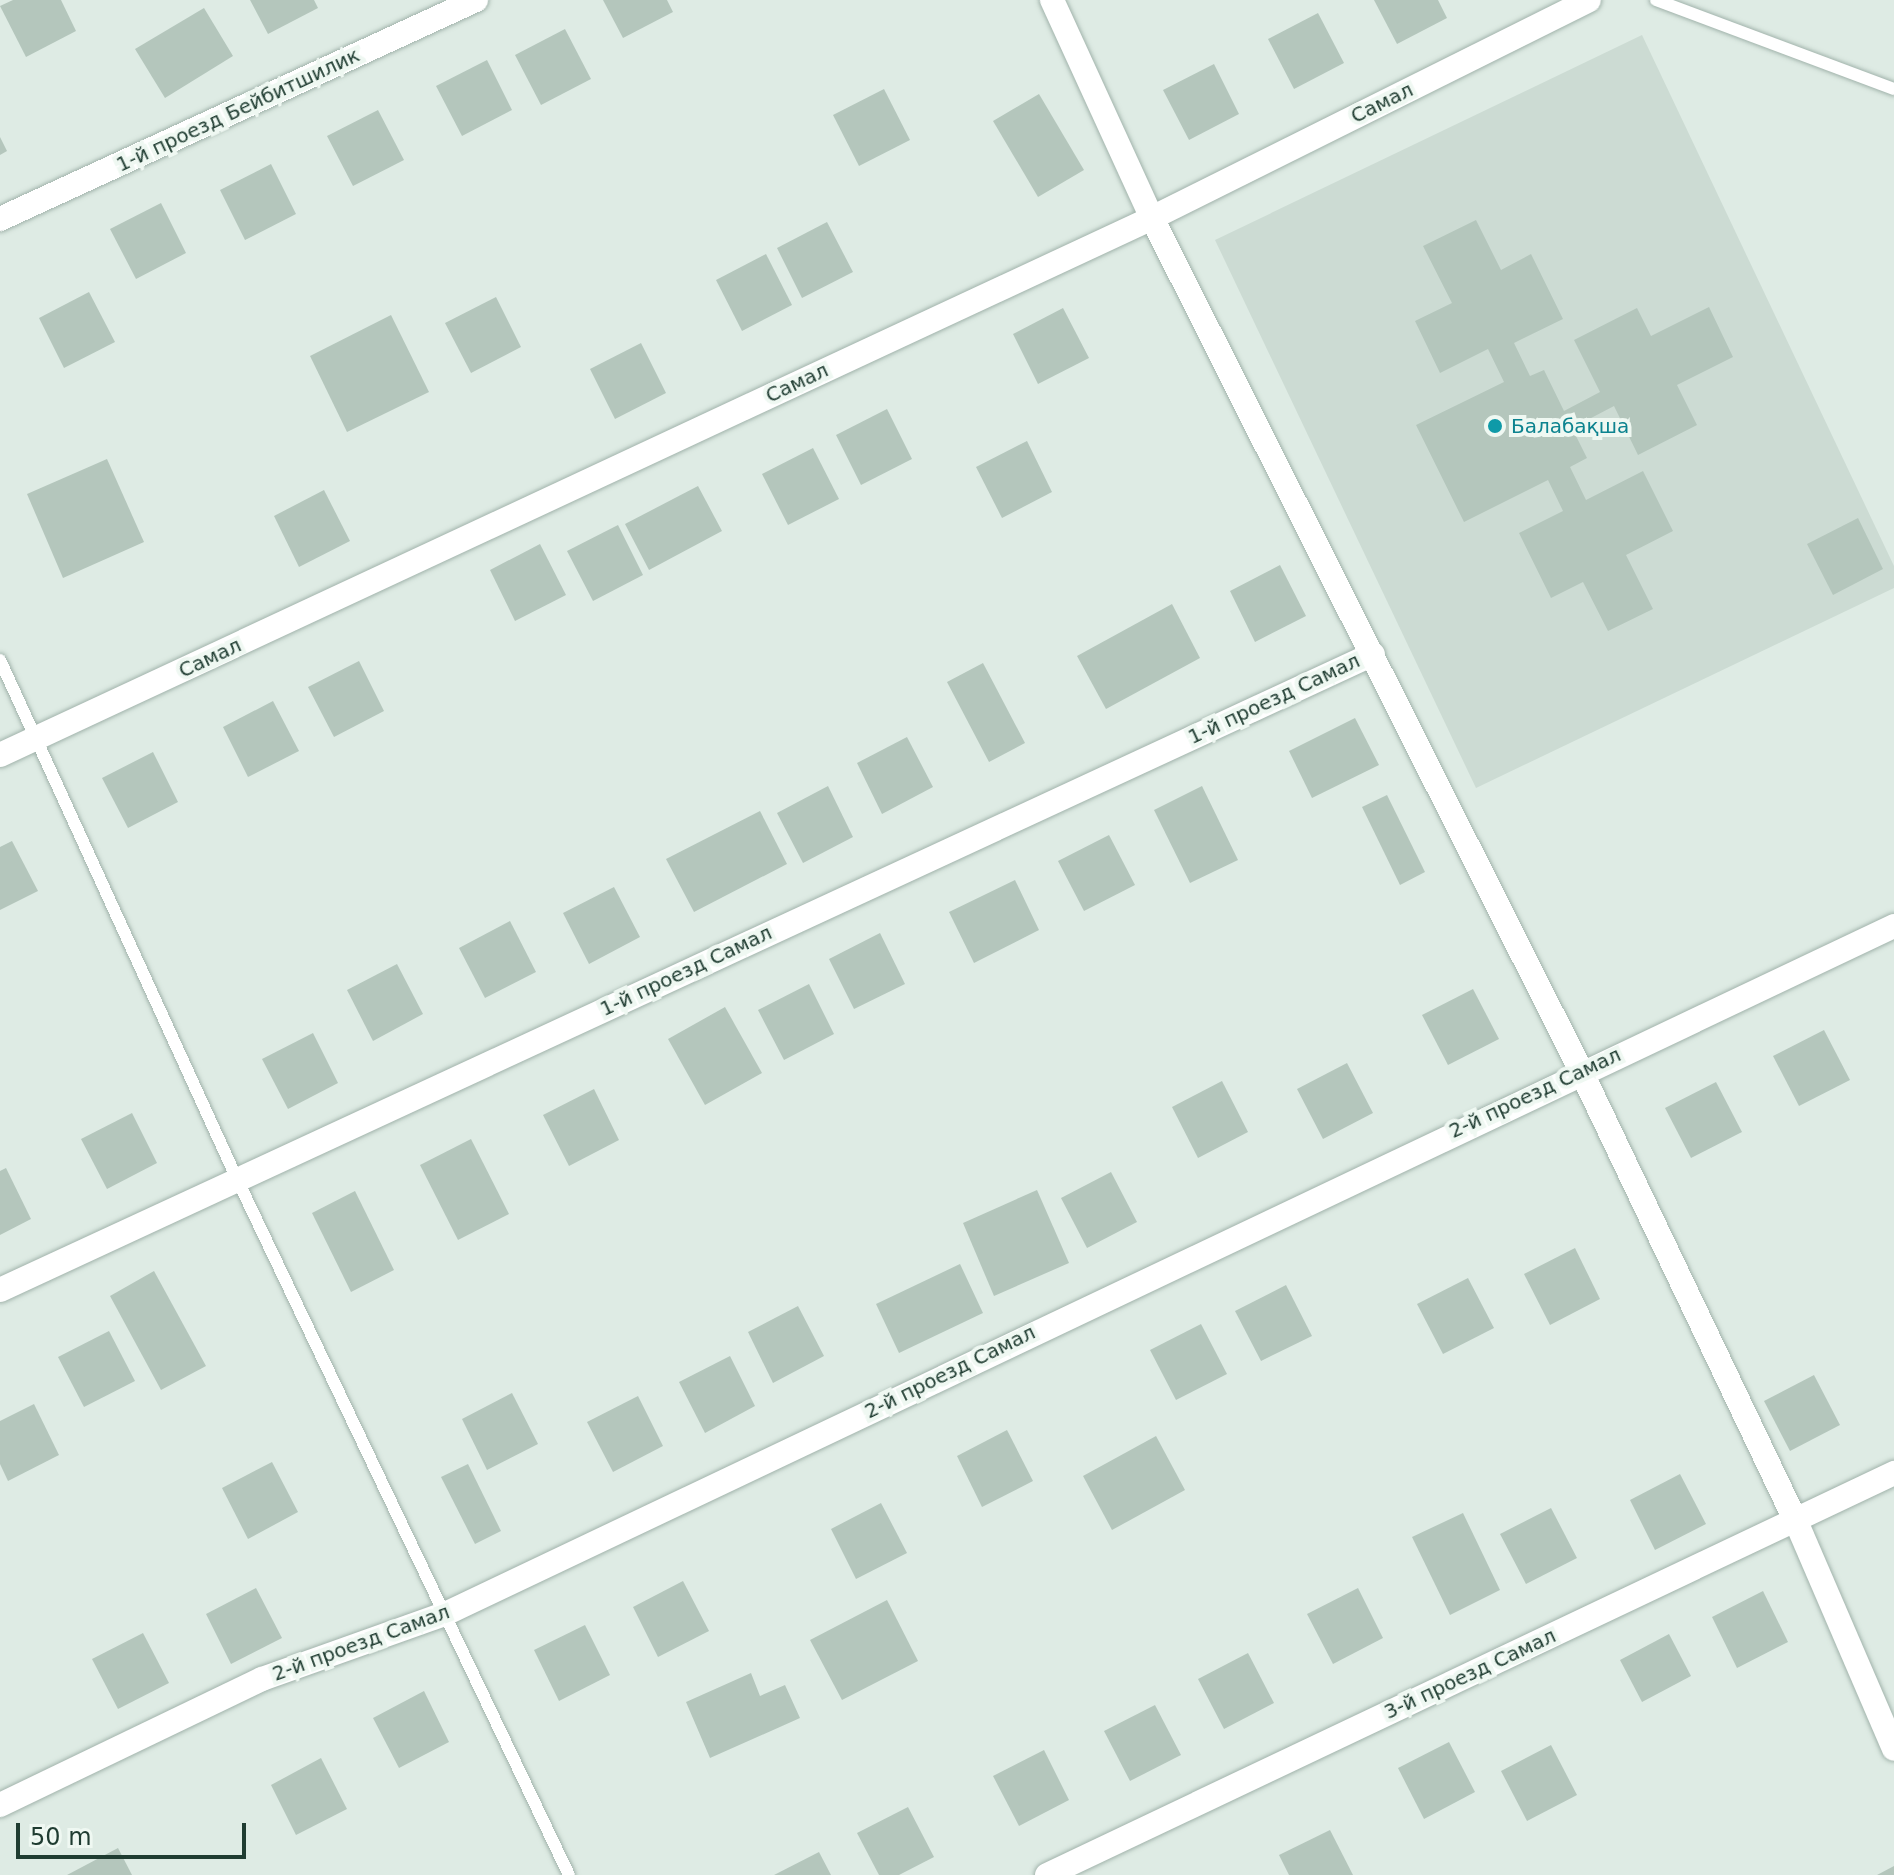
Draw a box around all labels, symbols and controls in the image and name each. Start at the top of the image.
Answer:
street label: 1-й проезд Бейбитшилик [113,43,363,177]
street label: Самал [1347,78,1417,128]
street label: Самал [762,358,832,408]
place label: Балабақша [1511,414,1629,438]
marker: Балабақша [1486,417,1504,435]
street label: Самал [175,633,245,683]
street label: 1-й проезд Самал [1184,649,1364,749]
street label: 1-й проезд Самал [596,921,776,1021]
street label: 2-й проезд Самал [1445,1043,1625,1143]
street label: 2-й проезд Самал [861,1320,1039,1424]
street label: 2-й проезд Самал [269,1600,453,1686]
street label: 3-й проезд Самал [1380,1624,1560,1724]
scale bar [20,1807,250,1857]
text: 50 m [30,1823,92,1851]

